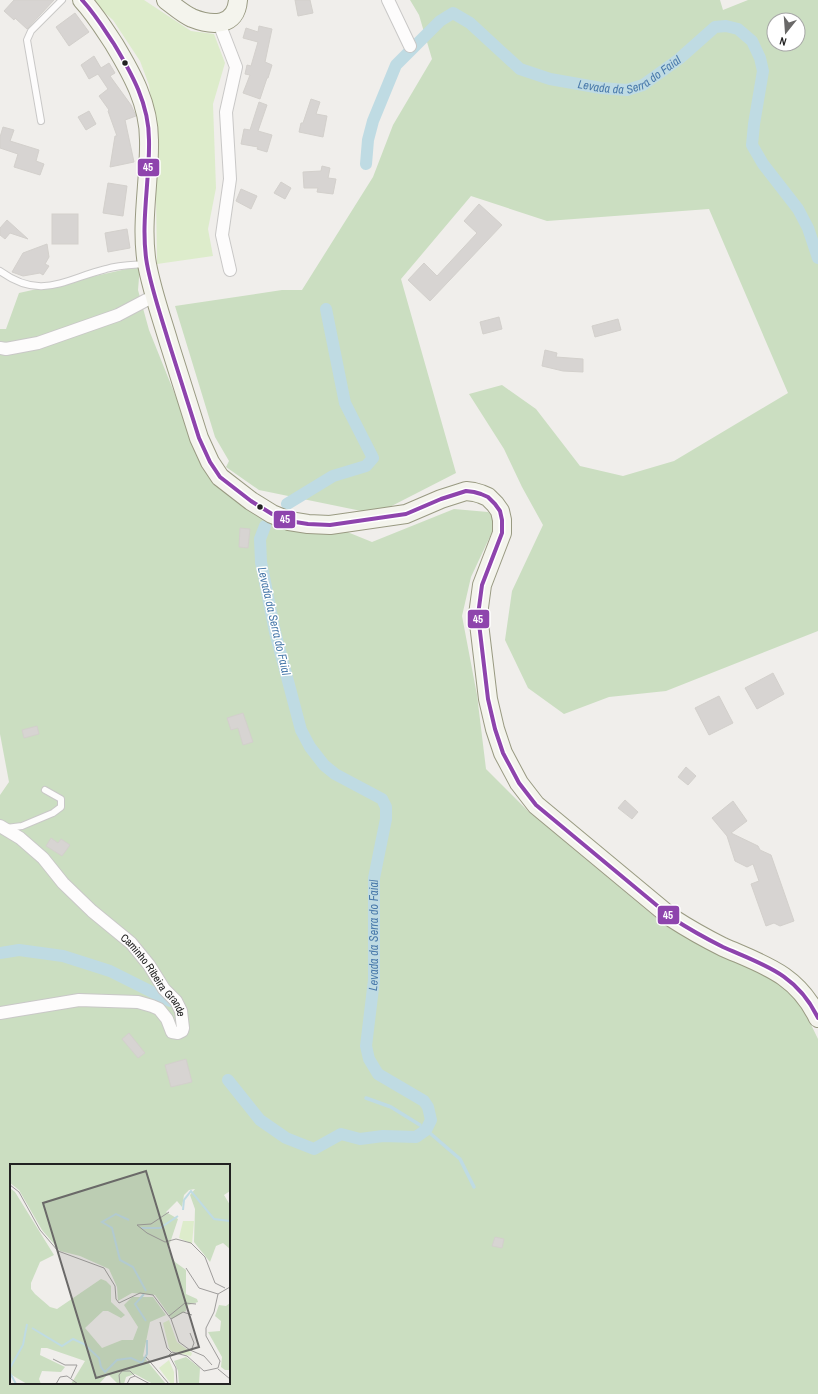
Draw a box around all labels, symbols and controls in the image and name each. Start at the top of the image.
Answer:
north arrow [766,12,806,52]
text: N [778,34,788,49]
water label: Levada da Serra do Faial [577,52,685,98]
unlabelled marker [120,58,130,68]
line badge: 45 [137,158,160,177]
text: 45 [143,160,153,174]
unlabelled marker [255,502,265,512]
line badge: 45 [273,510,296,529]
text: 45 [280,512,290,526]
water label: Levada da Serra do Faial [254,565,294,678]
line badge: 45 [467,609,490,629]
text: 45 [473,612,483,626]
water label: Levada da Serra do Faial [365,879,382,992]
line badge: 45 [657,905,680,925]
text: 45 [663,908,673,922]
street label: Caminho Ribeira Grande [118,930,189,1017]
inset map [10,1164,230,1384]

